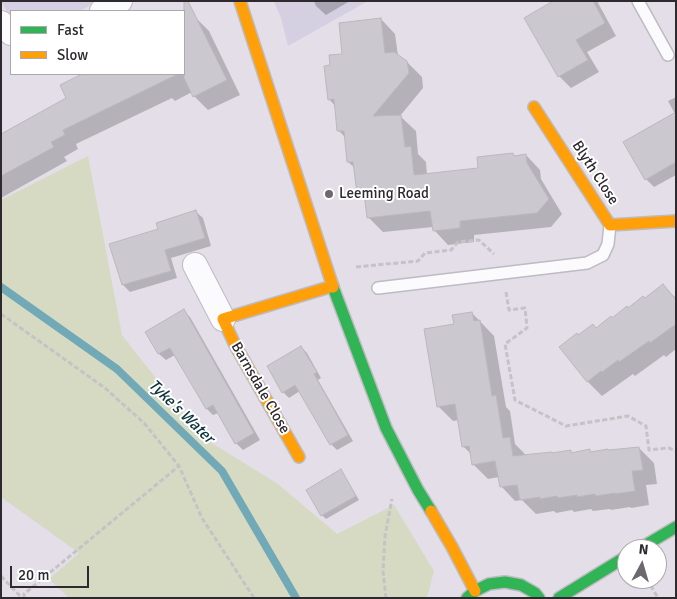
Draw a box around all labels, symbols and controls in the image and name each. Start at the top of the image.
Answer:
legend [10,10,185,75]
text: Fast [57,21,84,39]
text: Slow [57,46,88,64]
street label: Blyth Close [568,138,622,208]
place label: Leeming Road [339,185,429,203]
marker: Leeming Road [323,188,335,200]
street label: Barnsdale Close [227,339,293,437]
water label: Tyke's Water [144,376,218,448]
north arrow [617,539,667,589]
text: N [638,541,649,559]
scale bar [12,556,91,588]
text: 20 m [18,566,49,584]

